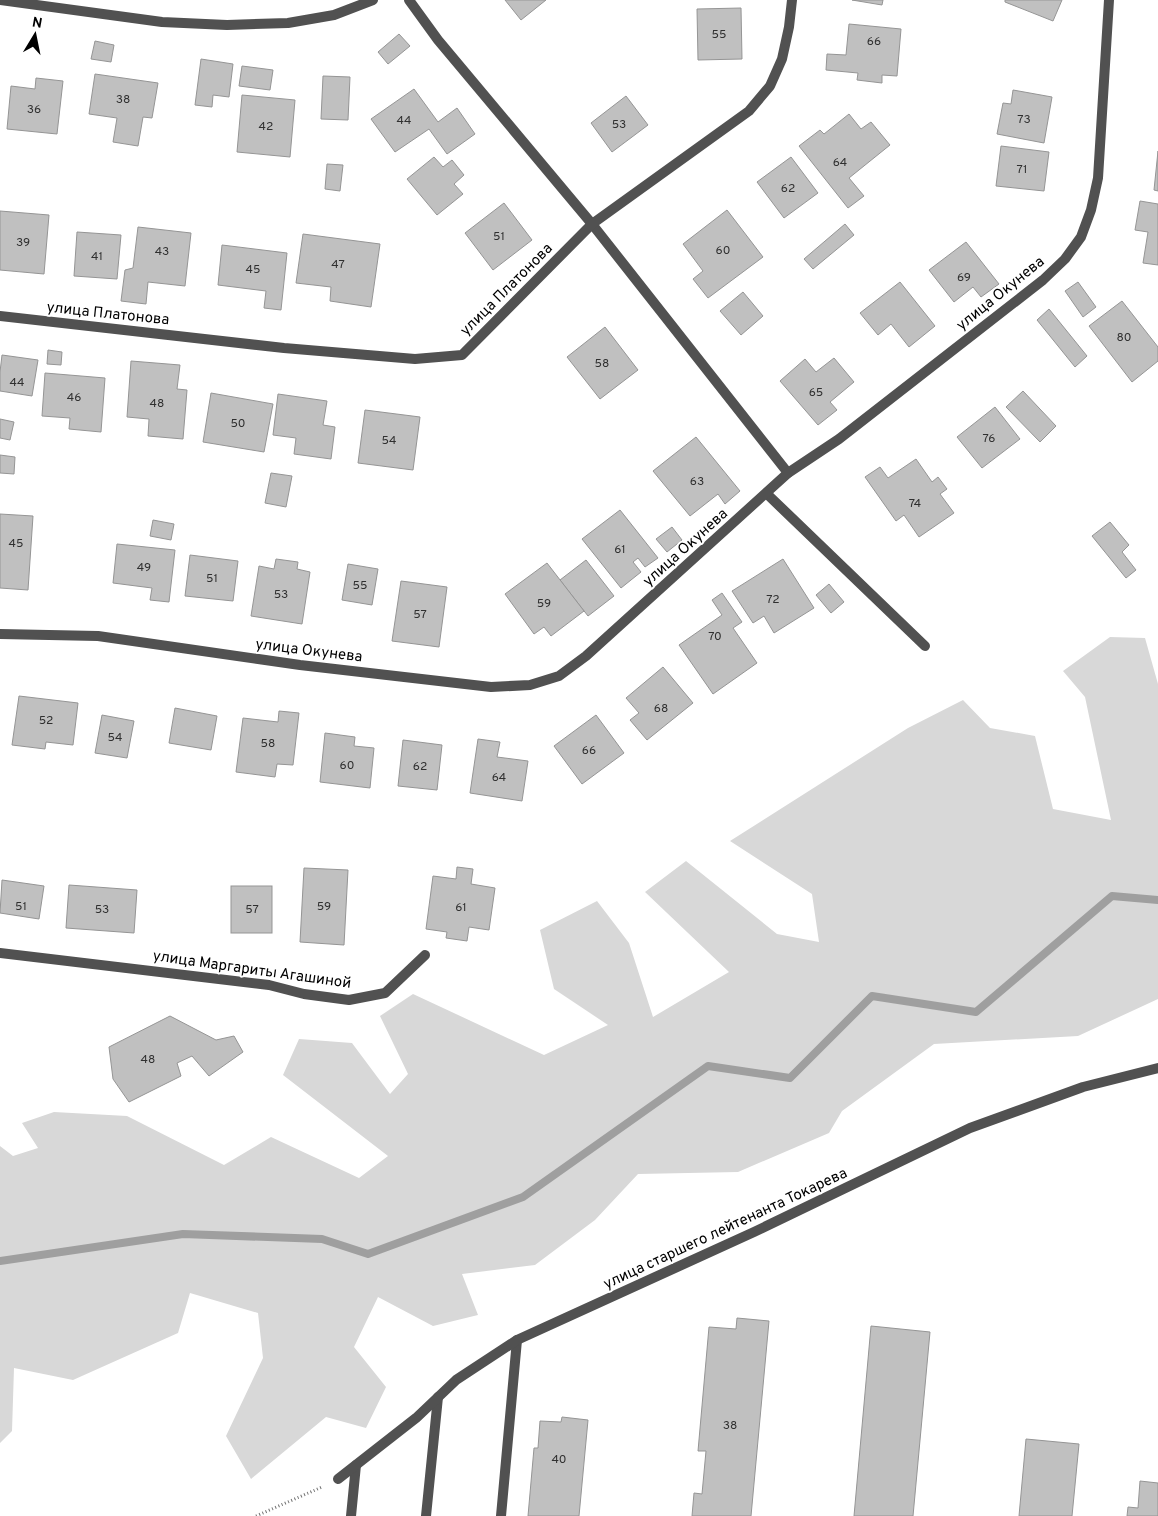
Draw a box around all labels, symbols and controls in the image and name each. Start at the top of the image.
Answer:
north arrow [10,10,60,60]
text: N [31,14,43,33]
house number: 55 [712,27,726,43]
house number: 66 [867,34,881,50]
house number: 38 [116,92,130,108]
house number: 36 [27,102,41,118]
house number: 73 [1017,112,1031,128]
house number: 44 [397,113,411,129]
house number: 53 [612,117,626,133]
house number: 42 [259,119,273,135]
house number: 64 [833,155,847,171]
house number: 71 [1017,162,1027,178]
house number: 62 [781,181,795,197]
house number: 51 [493,229,505,245]
house number: 39 [16,235,30,251]
street label: улица Платонова [457,240,557,340]
house number: 60 [716,243,730,259]
house number: 43 [155,244,169,260]
house number: 41 [91,249,103,265]
street label: улица Окунева [953,253,1049,335]
house number: 47 [331,257,345,273]
house number: 45 [246,262,260,278]
house number: 69 [957,270,971,286]
street label: улица Платонова [46,299,170,330]
house number: 80 [1117,330,1131,346]
house number: 58 [595,356,609,372]
house number: 44 [10,375,24,391]
house number: 65 [809,385,823,401]
house number: 46 [67,390,81,406]
house number: 48 [150,396,164,412]
house number: 50 [230,416,246,432]
house number: 76 [983,431,995,447]
house number: 54 [381,433,397,449]
house number: 63 [690,474,704,490]
house number: 74 [909,496,921,512]
street label: улица Окунева [640,505,732,591]
house number: 45 [9,536,23,552]
house number: 61 [614,542,626,558]
house number: 49 [137,560,151,576]
house number: 51 [206,571,218,587]
house number: 55 [353,578,367,594]
house number: 53 [274,587,288,603]
house number: 72 [766,592,780,608]
house number: 59 [537,596,551,612]
house number: 57 [413,607,427,623]
house number: 70 [708,629,722,645]
street label: улица Окунева [254,635,363,667]
house number: 68 [654,701,668,717]
house number: 52 [39,713,53,729]
house number: 54 [107,730,123,746]
house number: 58 [261,736,275,752]
house number: 66 [582,743,596,759]
house number: 60 [340,758,354,774]
house number: 62 [413,759,427,775]
house number: 64 [492,770,506,786]
house number: 51 [15,899,27,915]
house number: 59 [317,899,331,915]
house number: 61 [455,900,467,916]
house number: 53 [95,902,109,918]
house number: 57 [245,902,259,918]
street label: улица Маргариты Агашиной [151,947,352,994]
house number: 48 [141,1052,155,1068]
street label: улица старшего лейтенанта Токарева [601,1164,851,1294]
house number: 38 [723,1418,737,1434]
house number: 40 [551,1452,567,1468]

